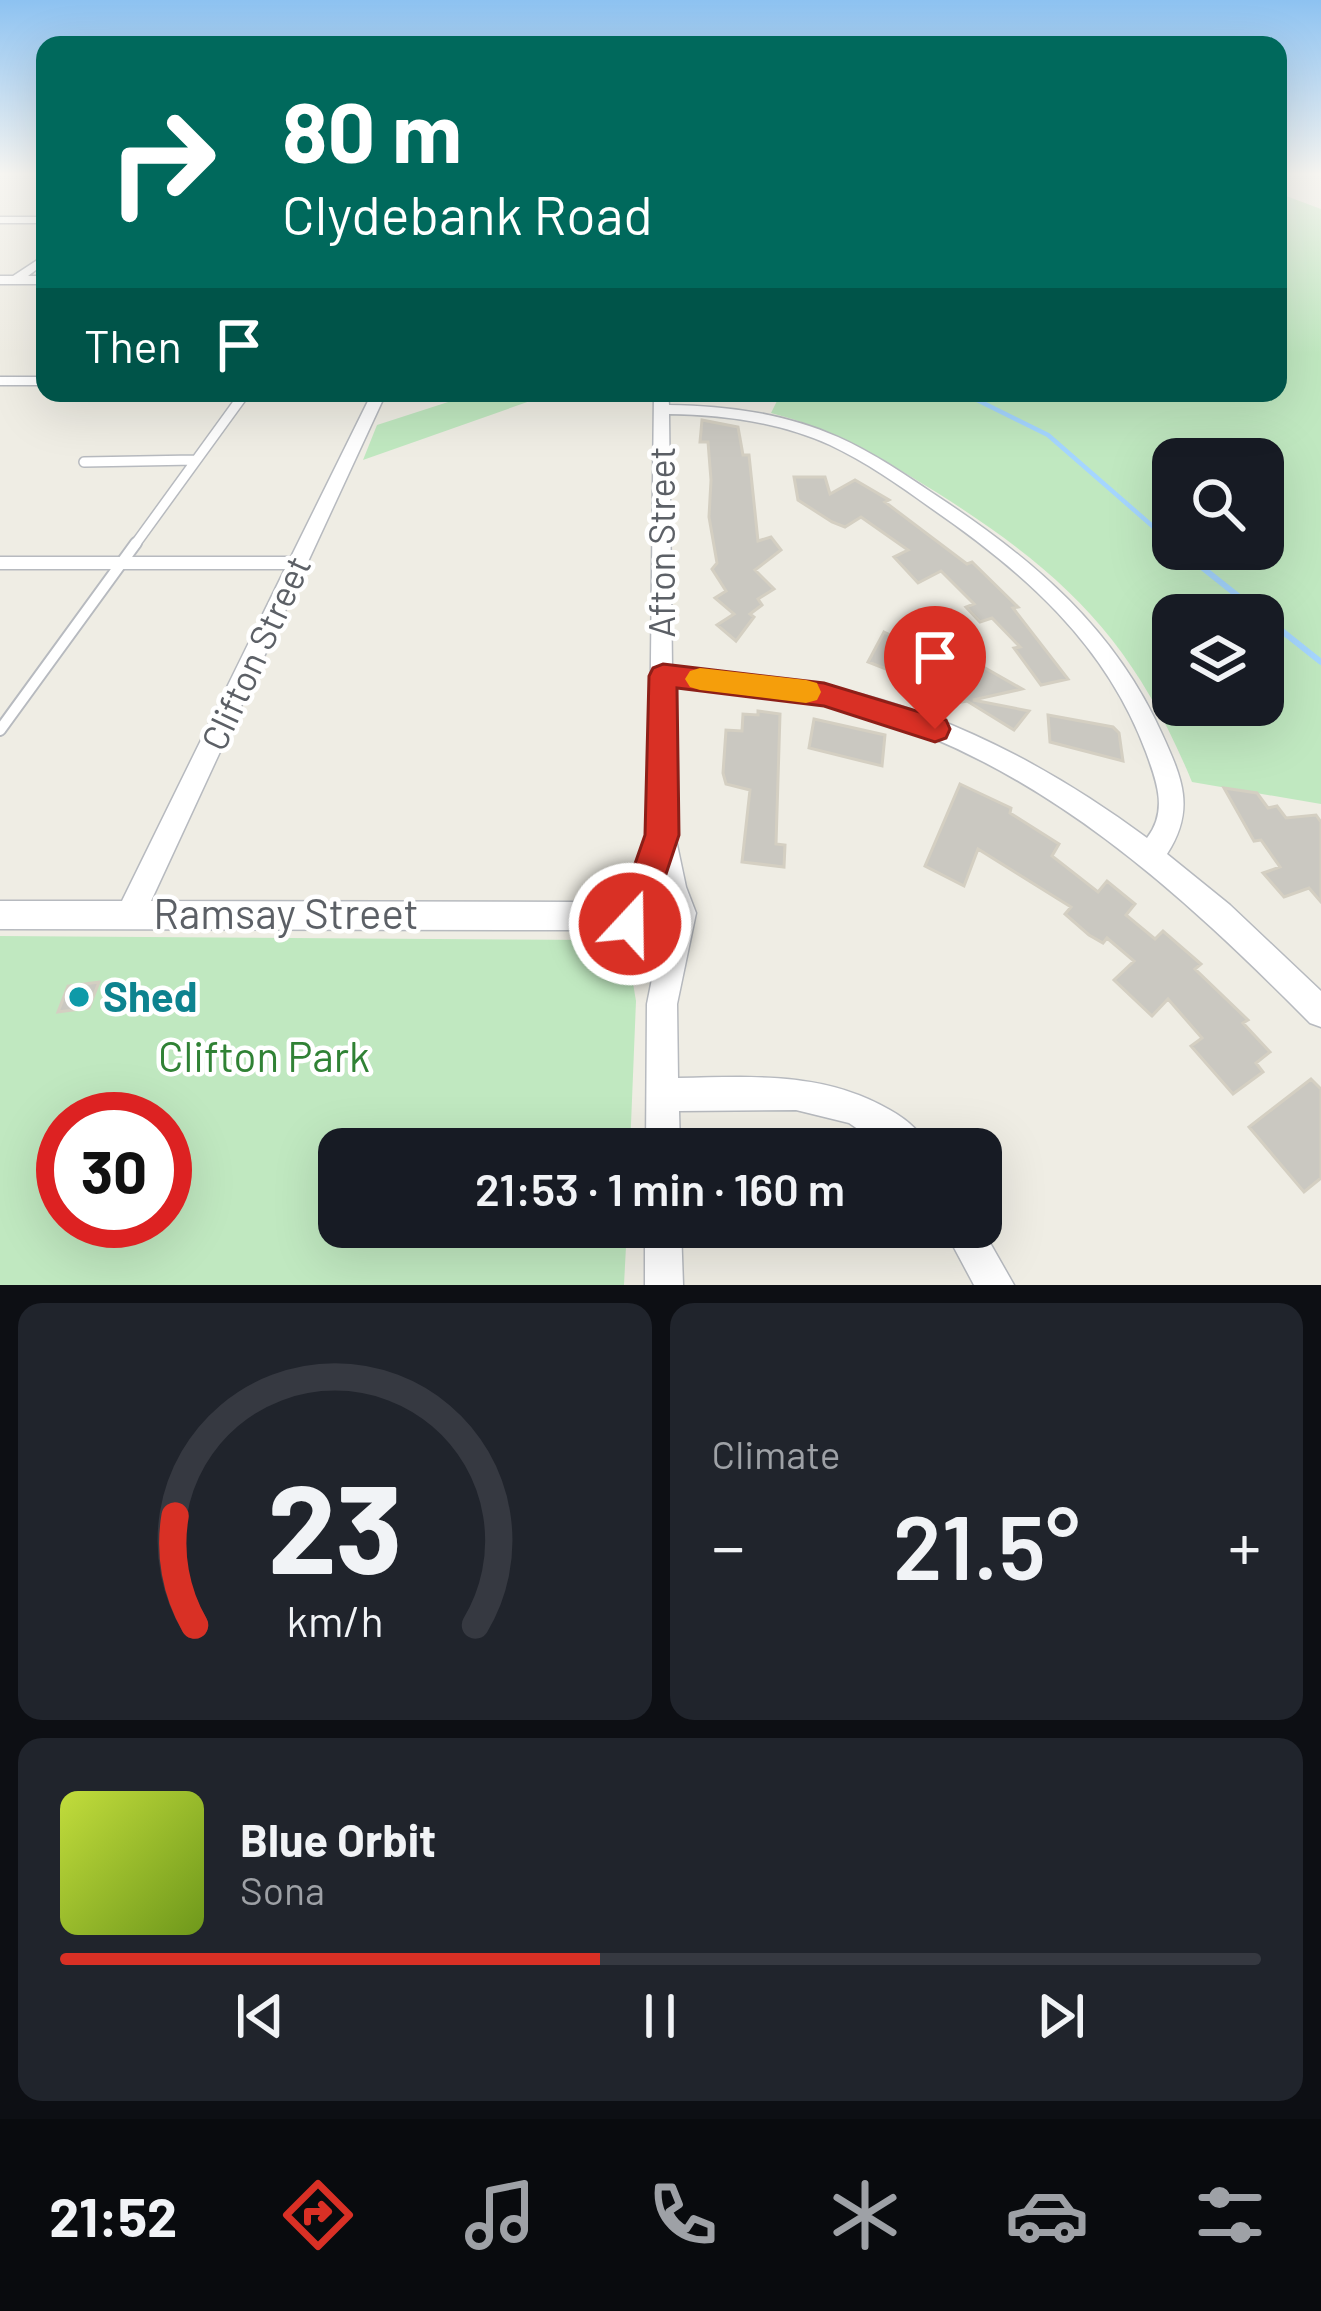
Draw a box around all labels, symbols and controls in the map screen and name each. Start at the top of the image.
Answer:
text: 80 m [282,79,462,180]
icon: right [84,84,240,240]
text: Clydebank Road [282,181,653,246]
icon: arrive [206,312,272,378]
text: Then [84,318,182,372]
map controls [1152,438,1284,726]
button: search [1152,438,1284,570]
street label: Afton Street [639,446,682,638]
street label: Clifton Street [191,548,318,756]
button: layers [1152,594,1284,726]
pin [884,606,986,729]
icon: arrive [902,624,968,690]
position arrow [567,861,693,987]
street label: Ramsay Street [153,887,419,938]
place label: Shed [103,970,198,1020]
marker: Shed [66,984,92,1010]
park label: Clifton Park [158,1030,370,1080]
speed limit sign: 30 [36,1092,192,1248]
text: 21:53 · 1 min · 160 m [475,1161,845,1215]
text: Climate [712,1430,841,1477]
text: 23 [267,1449,403,1599]
text: 21.5° [893,1490,1080,1598]
text: − [712,1505,745,1584]
text: + [1228,1505,1261,1584]
text: km/h [286,1593,383,1645]
text: Blue Orbit [240,1812,436,1866]
text: Sona [240,1866,325,1913]
icon: previous [227,1983,293,2049]
icon: pause [627,1983,693,2049]
icon: next [1028,1983,1094,2049]
icon: directions [276,2173,360,2257]
icon: music [458,2173,542,2257]
icon: phone [641,2173,725,2257]
icon: climate [823,2173,907,2257]
icon: car [1005,2173,1089,2257]
icon: filters [1188,2173,1272,2257]
text: 21:52 [49,2183,177,2248]

